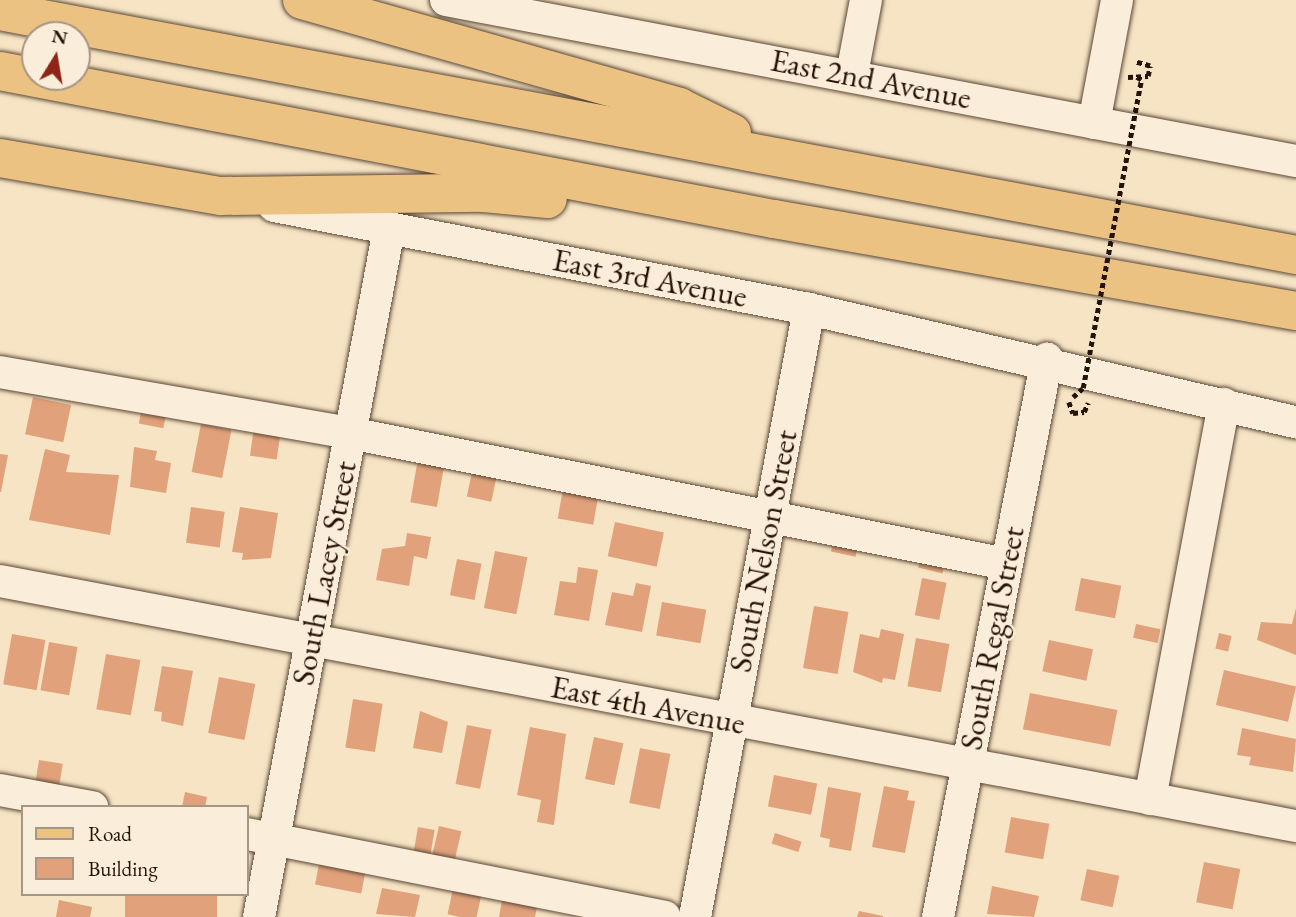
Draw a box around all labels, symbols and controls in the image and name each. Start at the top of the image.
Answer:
north arrow [21,21,91,91]
text: N [50,23,70,51]
street label: East 2nd Avenue [767,41,975,117]
street label: East 3rd Avenue [550,240,750,316]
street label: South Nelson Street [721,427,805,675]
street label: South Lacey Street [283,458,365,688]
street label: South Regal Street [952,523,1032,753]
street label: East 4th Avenue [548,667,748,743]
legend [21,805,248,896]
text: Road [88,820,132,847]
text: Building [88,855,158,882]

